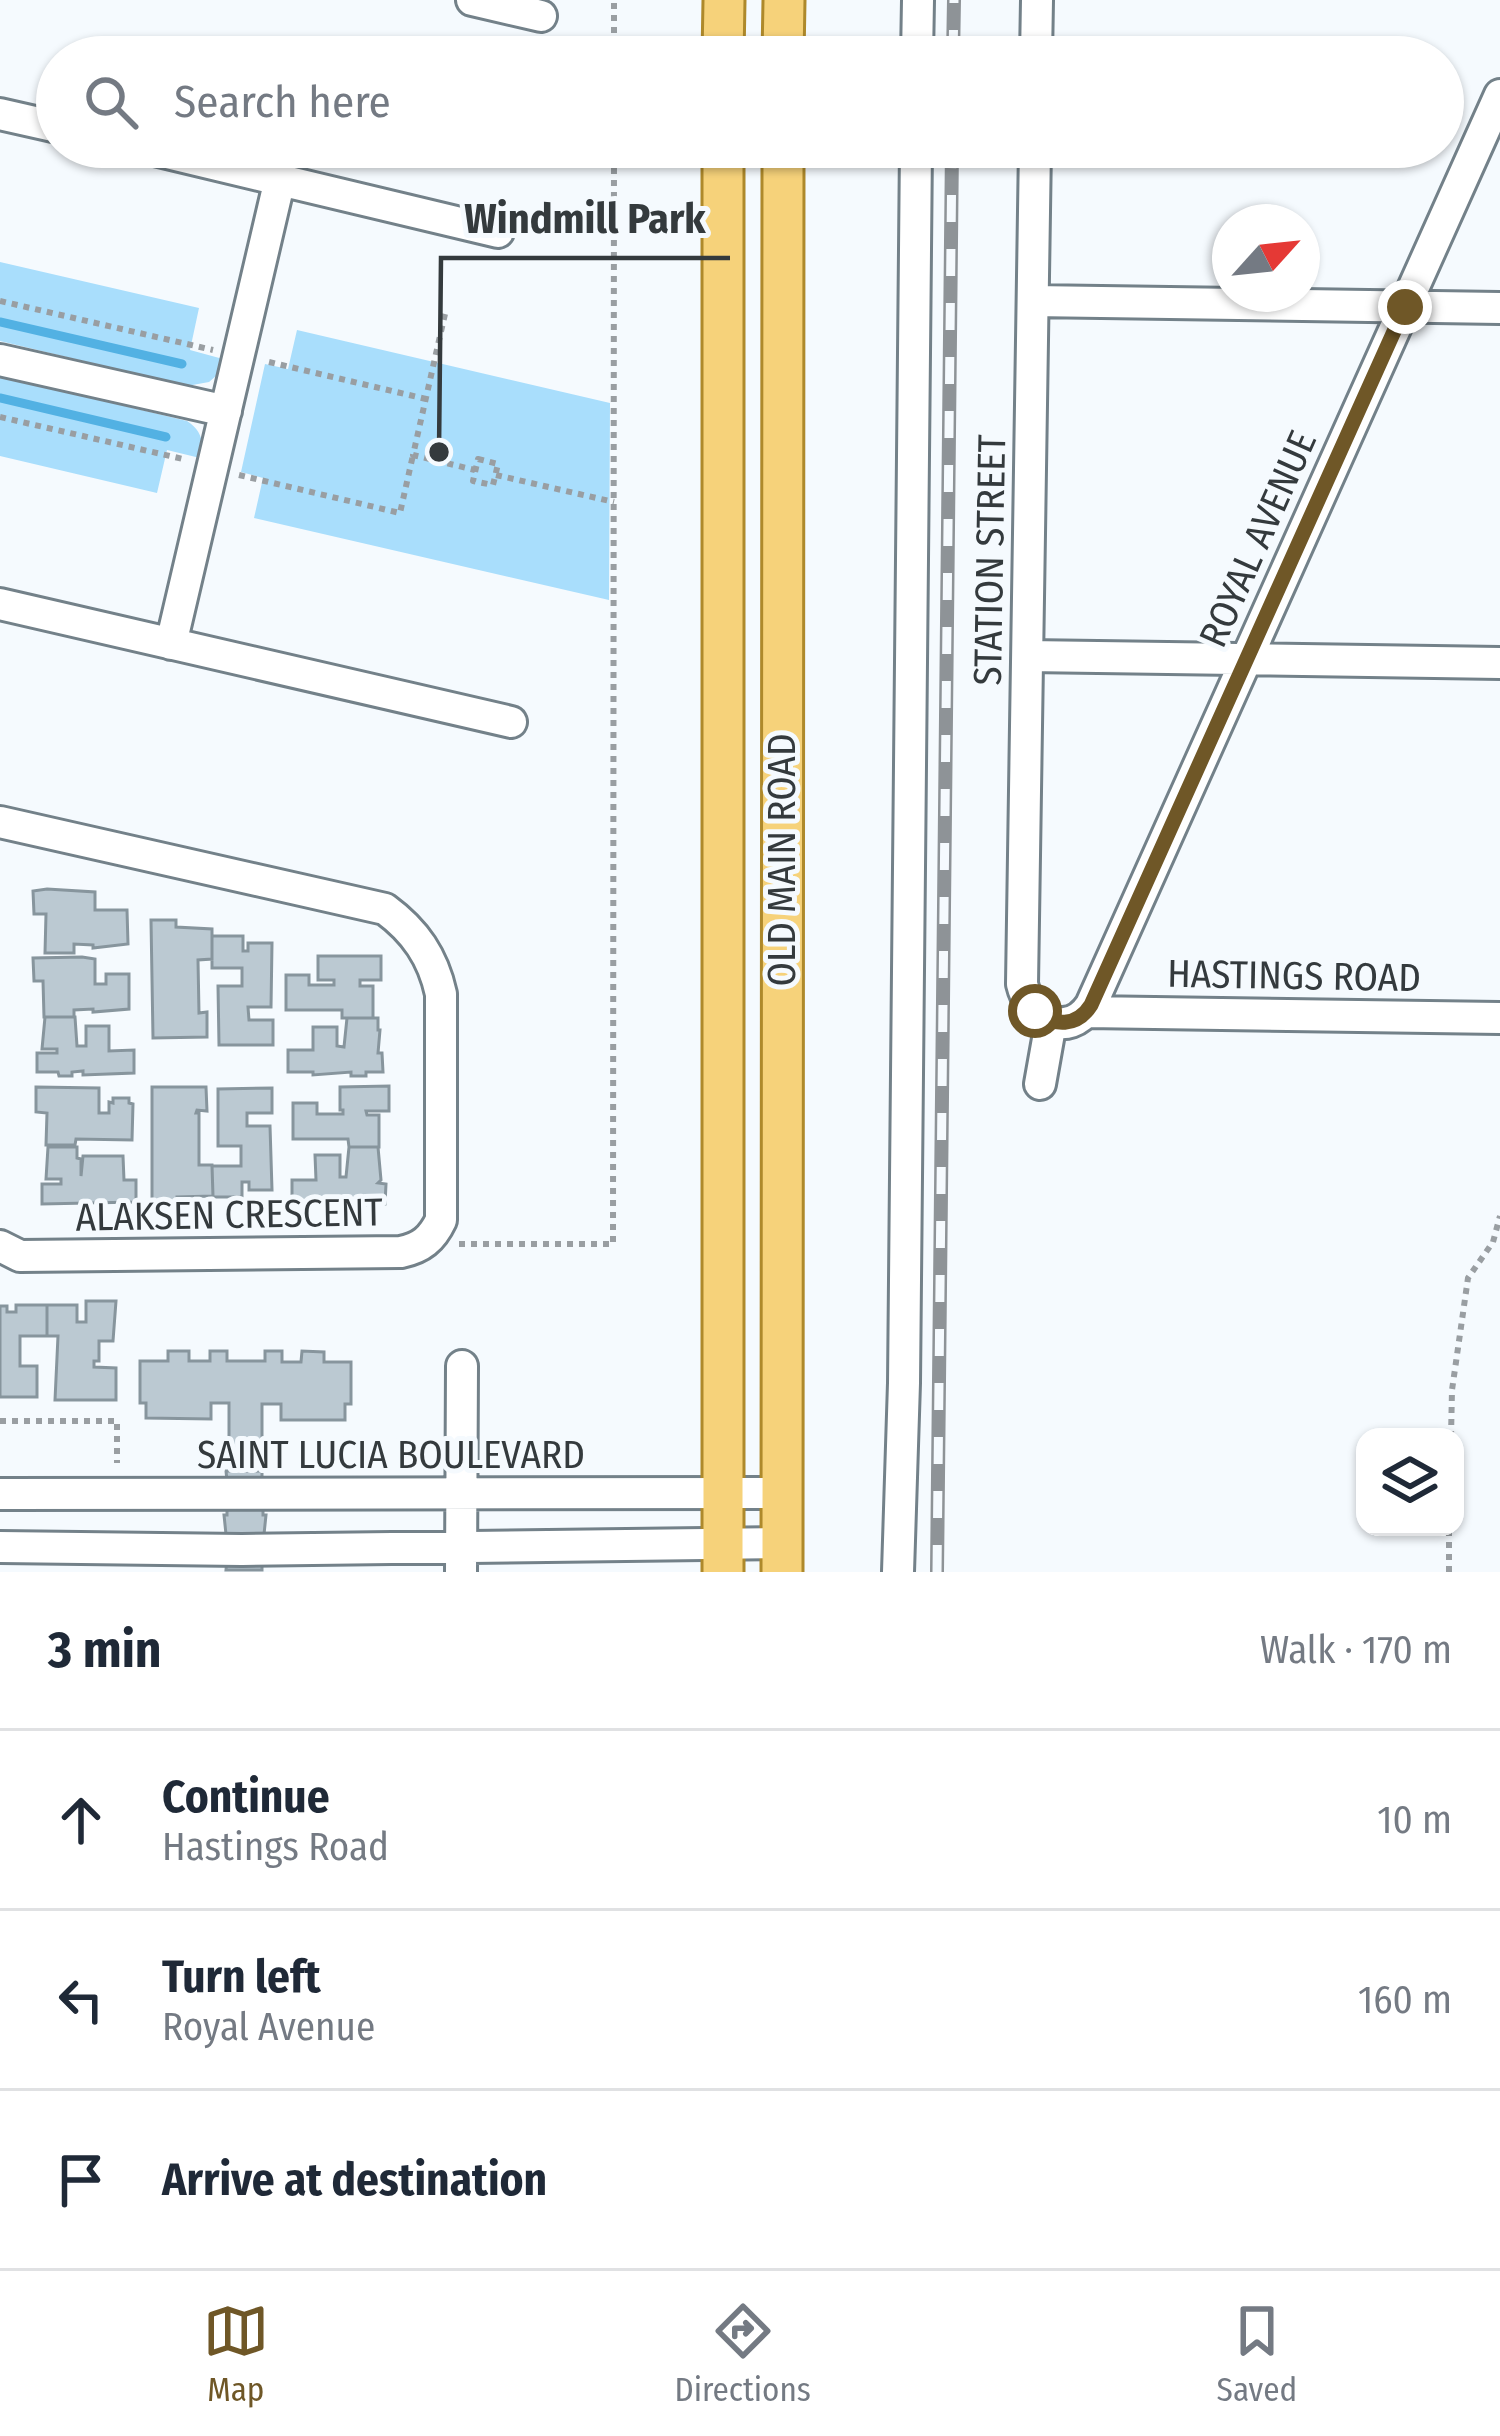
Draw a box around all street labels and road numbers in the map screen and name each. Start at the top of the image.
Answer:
street label: ROYAL AVENUE [1190,424,1326,654]
street label: STATION STREET [965,434,1015,686]
street label: OLD MAIN ROAD [759,733,805,987]
street label: HASTINGS ROAD [1167,951,1421,1001]
street label: ALAKSEN CRESCENT [75,1189,383,1241]
street label: SAINT LUCIA BOULEVARD [197,1432,585,1478]

